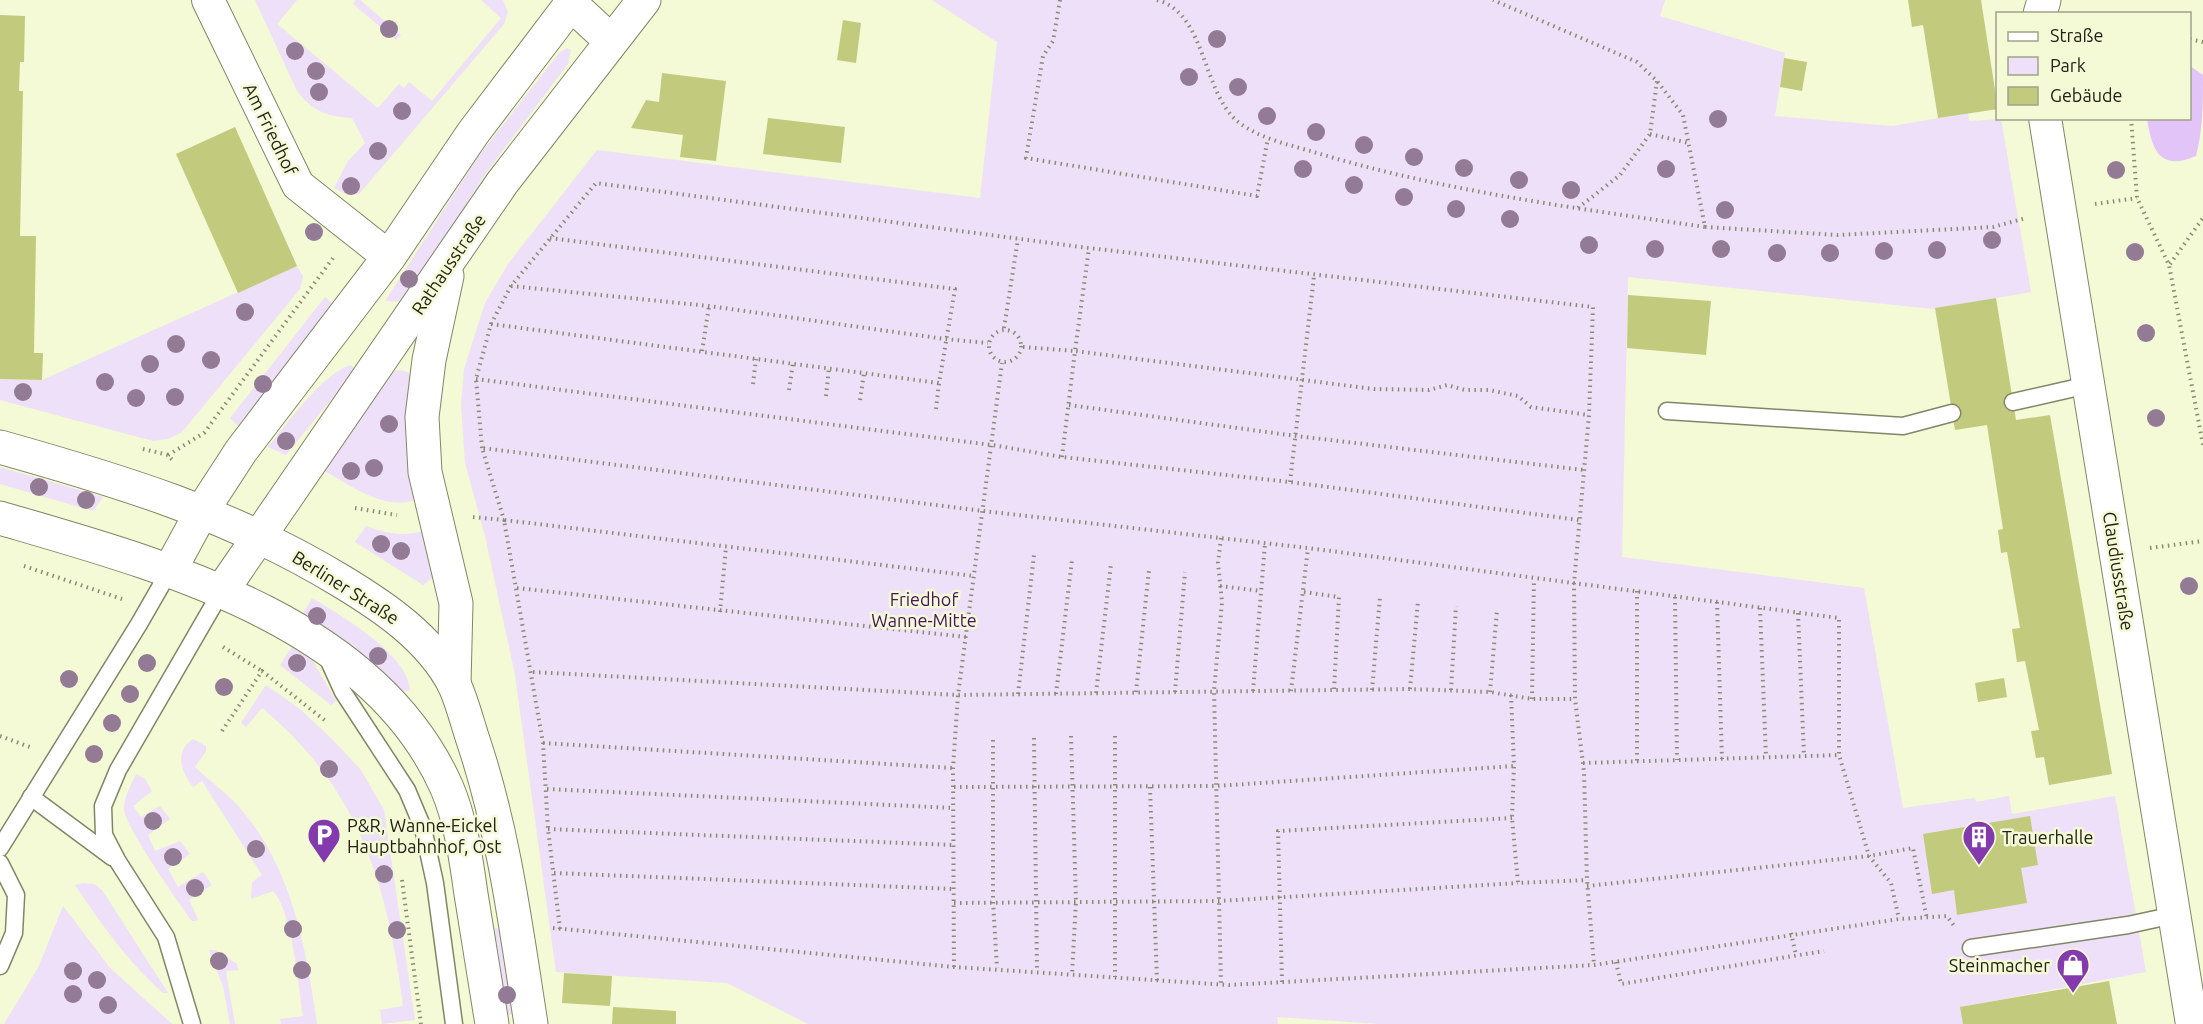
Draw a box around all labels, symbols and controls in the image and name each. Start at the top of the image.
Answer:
legend [1996,12,2191,120]
text: Straße [2050,25,2103,45]
text: Park [2050,55,2086,75]
street label: Am Friedhof [240,80,302,178]
text: Gebäude [2050,85,2122,105]
street label: Rathausstraße [407,210,489,318]
street label: Claudiusstraße [2100,510,2138,632]
street label: Berliner Straße [289,546,403,628]
park label: Friedhof Wanne-Mitte [871,589,977,630]
place label: P&R, Wanne-Eickel Hauptbahnhof, Ost [347,815,501,856]
parking icon: P&R, Wanne-Eickel Hauptbahnhof, Ost [306,817,342,864]
building icon: Trauerhalle [1961,819,1997,866]
place label: Trauerhalle [2002,827,2093,847]
shop icon: Steinmacher [2055,947,2091,994]
place label: Steinmacher [1949,955,2050,975]

